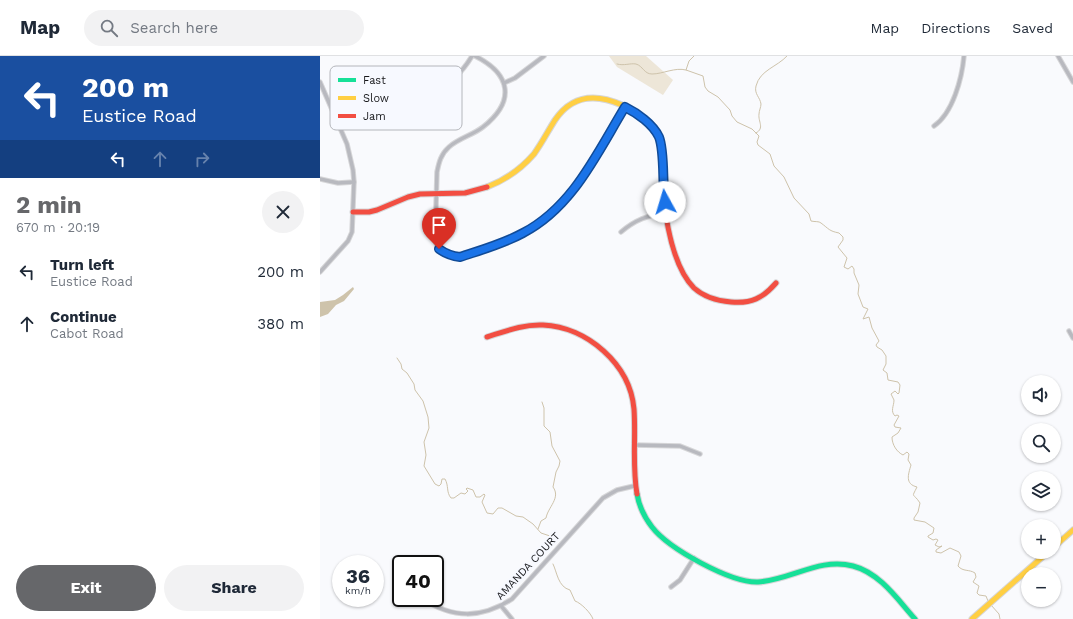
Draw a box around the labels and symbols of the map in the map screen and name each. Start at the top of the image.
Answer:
legend [330,66,462,130]
text: Fast [363,74,386,87]
text: Slow [363,92,389,105]
text: Jam [363,110,386,123]
position arrow [644,181,686,223]
pin [422,208,456,249]
street label: AMANDA COURT [493,529,563,602]
speed limit sign: 40 [392,555,444,607]

